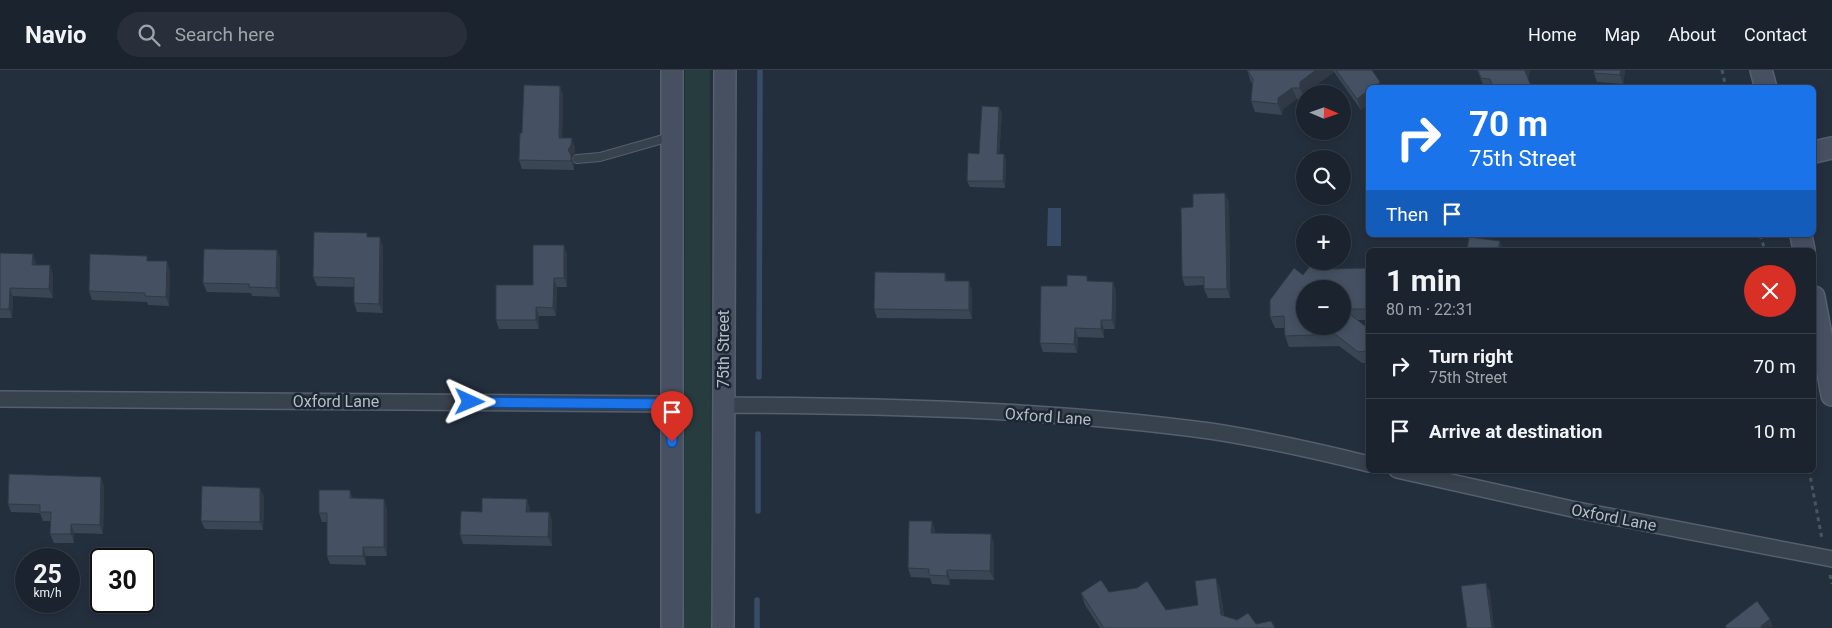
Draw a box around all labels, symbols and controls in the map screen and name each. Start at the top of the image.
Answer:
search box [117,12,467,57]
text: Navio [25,21,87,49]
icon: search [135,21,163,49]
text: Search here [175,23,275,46]
text: Home [1528,24,1577,45]
text: Map [1605,24,1640,45]
text: About [1668,24,1716,45]
text: Contact [1744,24,1807,45]
north arrow [1296,85,1351,140]
map controls [1296,85,1351,335]
text: 70 m [1469,104,1548,145]
icon: right [1386,105,1451,170]
text: 75th Street [1469,146,1577,171]
button: search [1296,150,1351,205]
icon: arrive [1438,200,1466,228]
text: Then [1386,203,1428,226]
button: + [1296,215,1351,270]
text: 1 min [1386,263,1461,298]
button: close [1744,265,1796,317]
button: − [1296,280,1351,335]
text: 80 m · 22:31 [1386,300,1474,319]
street label: 75th Street [714,310,733,388]
text: Turn right [1429,345,1513,368]
icon: right [1386,352,1414,380]
text: 70 m [1753,355,1796,378]
text: 75th Street [1429,368,1507,387]
position arrow [443,375,495,427]
pin [651,391,693,442]
street label: Oxford Lane [293,392,379,411]
icon: arrive [658,398,686,426]
street label: Oxford Lane [1004,404,1092,429]
icon: arrive [1386,417,1414,445]
text: Arrive at destination [1429,420,1602,443]
text: 10 m [1753,420,1796,443]
street label: Oxford Lane [1570,500,1658,535]
speed limit sign: 30 [90,548,155,613]
text: 25 [33,560,62,589]
text: km/h [33,586,62,600]

